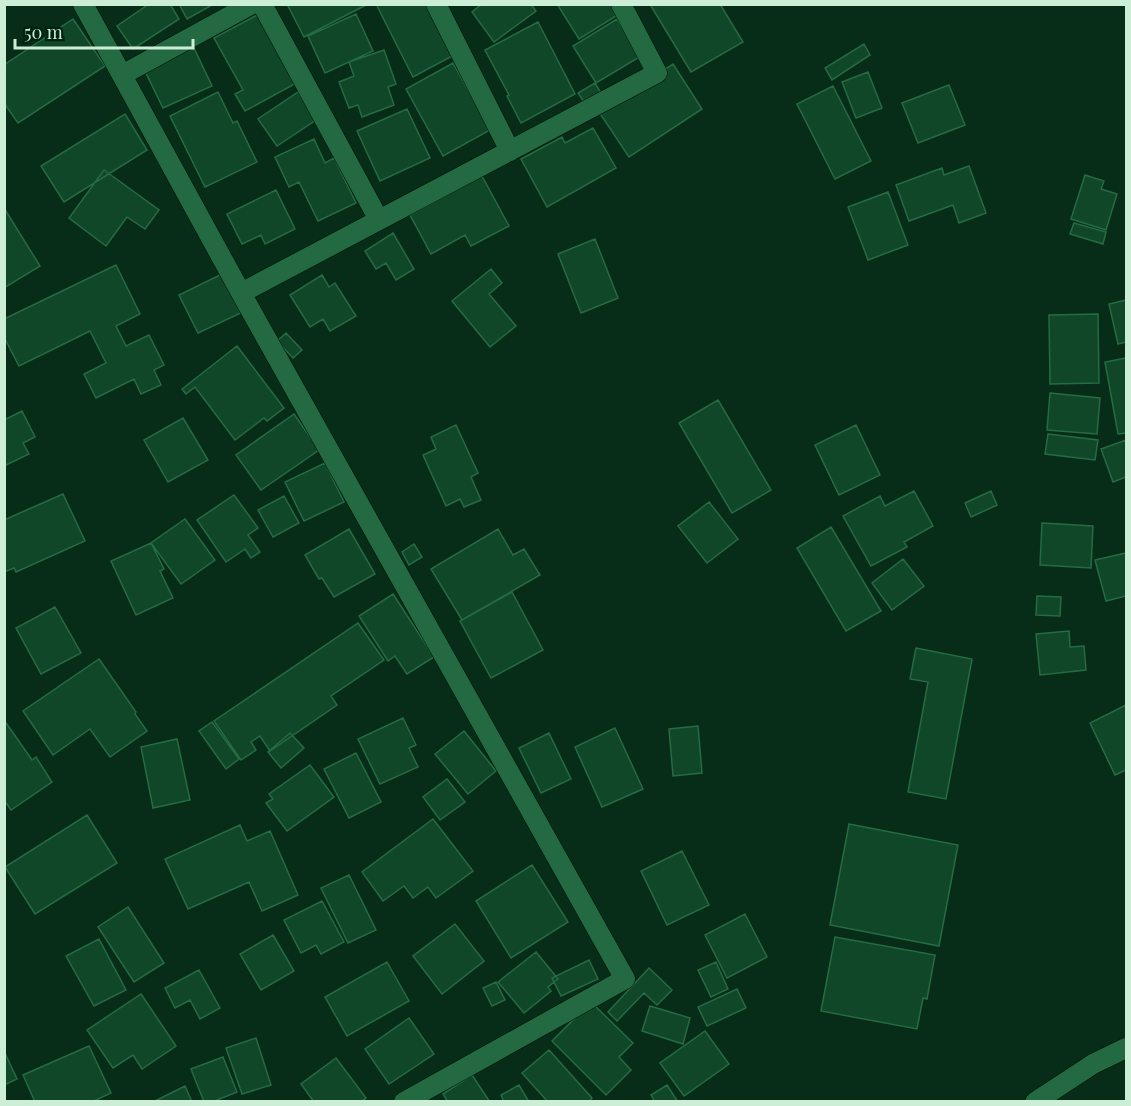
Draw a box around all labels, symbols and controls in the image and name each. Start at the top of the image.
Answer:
scale bar [15,12,194,50]
text: 50 m [24,20,63,44]

